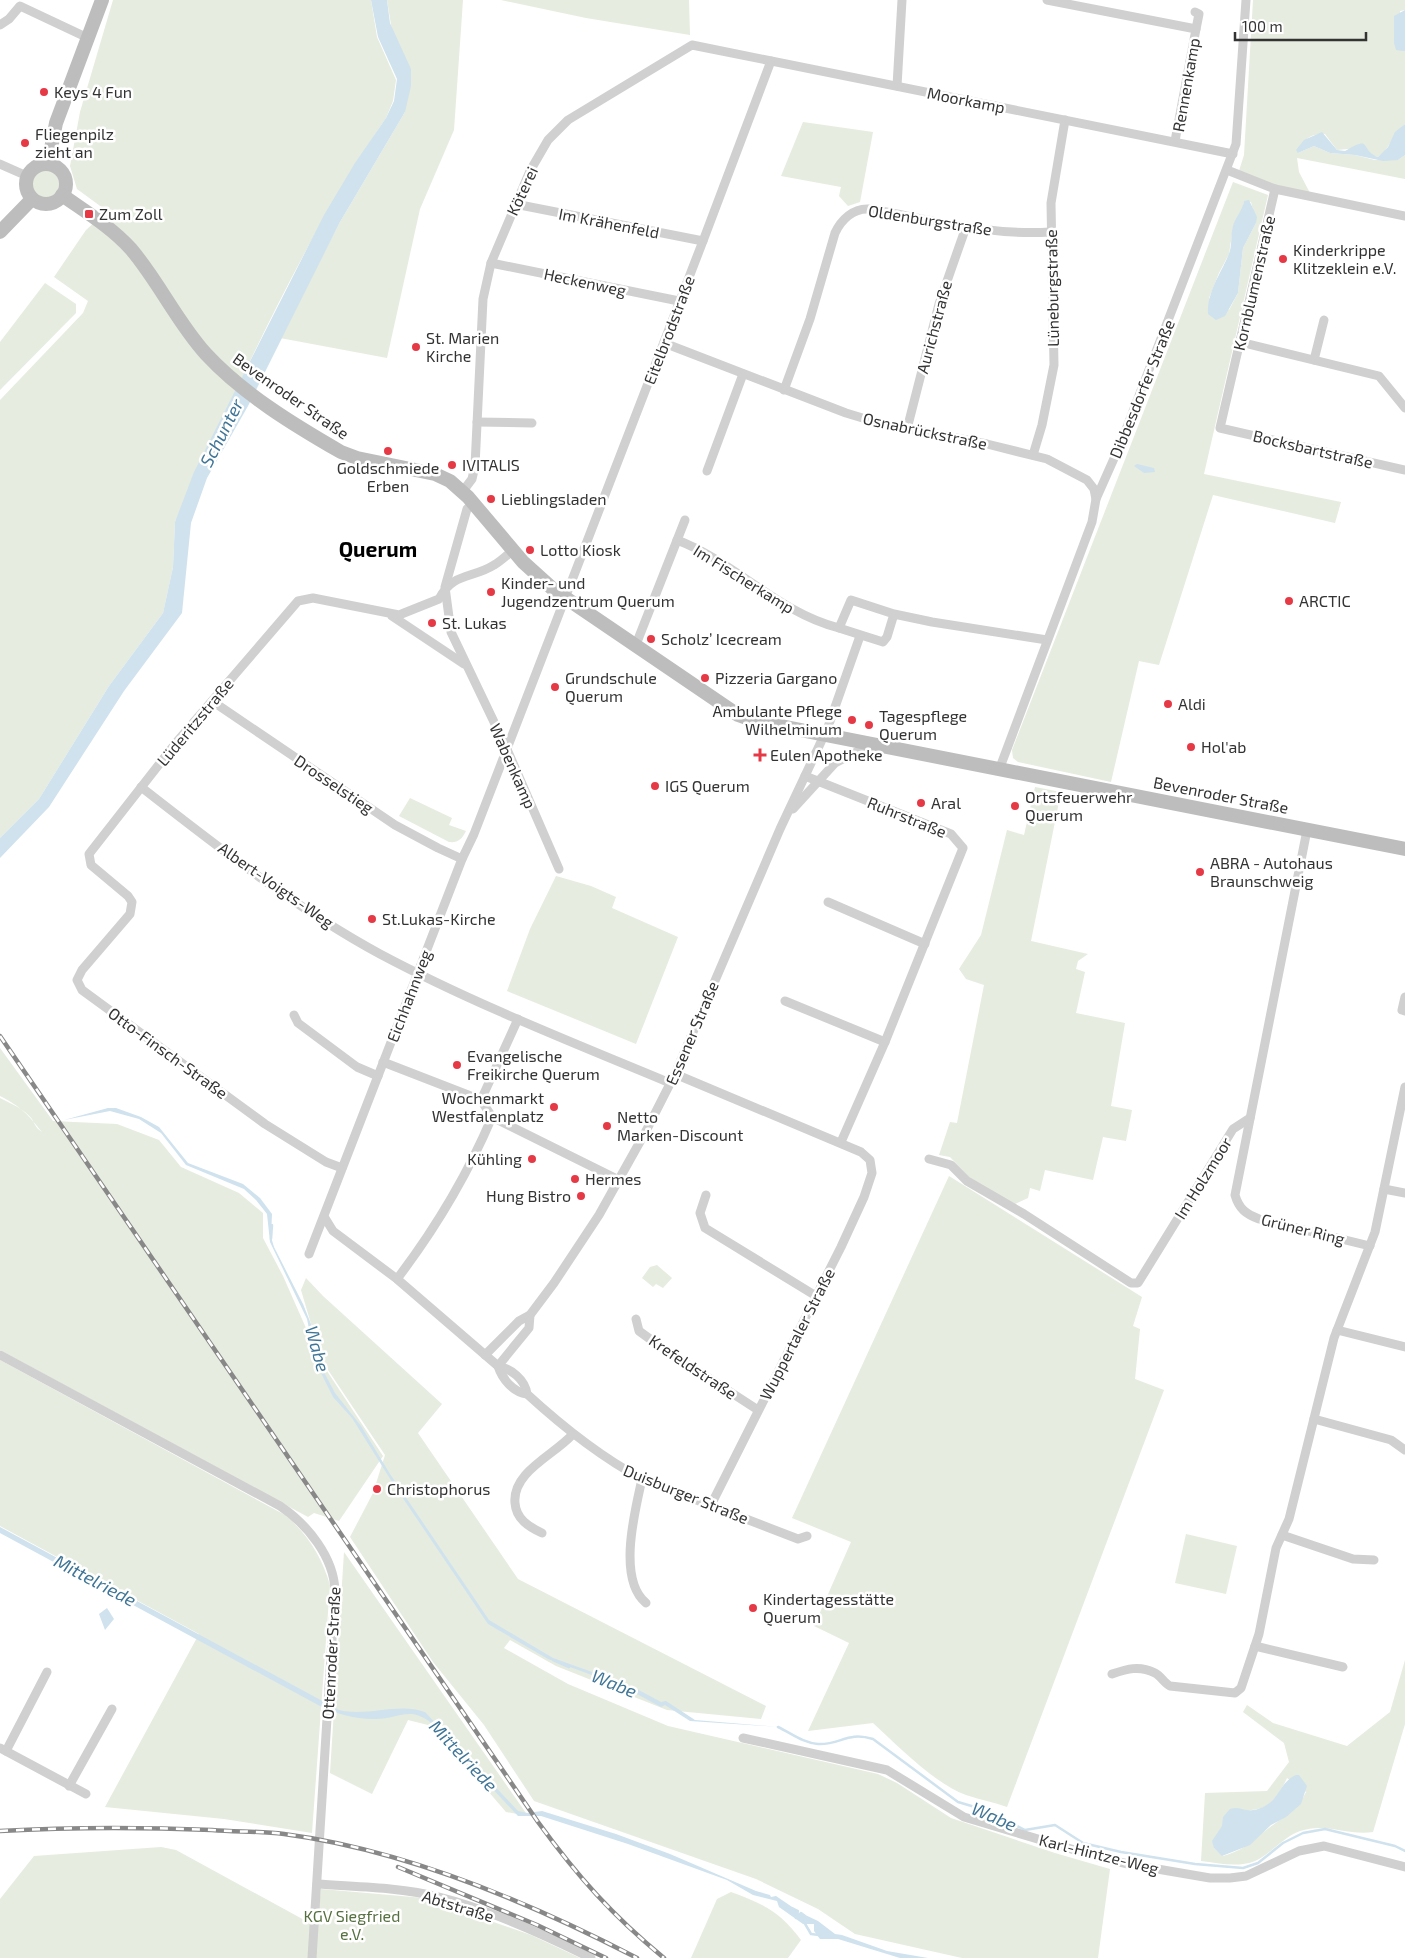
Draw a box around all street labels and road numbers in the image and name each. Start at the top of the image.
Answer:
street label: Rennenkamp [1168,36,1203,133]
street label: Moorkamp [926,83,1007,116]
street label: Köterei [502,163,541,218]
street label: Oldenburgstraße [867,200,993,239]
street label: Im Krähenfeld [557,203,661,242]
street label: Kornblumenstraße [1229,214,1278,352]
street label: Lüneburgstraße [1041,229,1062,347]
street label: Heckenweg [542,264,628,300]
street label: Eitelbrodstraße [639,273,698,387]
street label: Aurichstraße [912,278,955,375]
street label: Dibbesdorfer Straße [1105,317,1178,461]
street label: Bevenroder Straße [230,349,353,443]
street label: Osnabrückstraße [861,408,989,453]
street label: Bocksbartstraße [1251,425,1375,472]
street label: Im Fischerkamp [691,540,798,617]
street label: Lüderitzstraße [152,674,237,769]
street label: Wabenkamp [486,720,541,811]
street label: Drosselstieg [291,750,377,817]
street label: Bevenroder Straße [1152,772,1290,817]
street label: Ruhrstraße [865,792,949,841]
street label: Albert-Voigts-Weg [215,838,338,932]
street label: Eichhahnweg [382,947,435,1045]
street label: Essener Straße [661,978,722,1088]
street label: Otto-Finsch-Straße [105,1003,232,1102]
street label: Im Holzmoor [1170,1133,1236,1222]
street label: Grüner Ring [1259,1209,1347,1248]
street label: Wuppertaler Straße [755,1265,838,1403]
street label: Krefeldstraße [646,1330,741,1403]
street label: Duisburger Straße [621,1460,751,1527]
street label: Ottenroder Straße [318,1586,343,1720]
street label: Karl-Hintze-Weg [1037,1829,1161,1878]
street label: Abtstraße [420,1886,496,1925]

